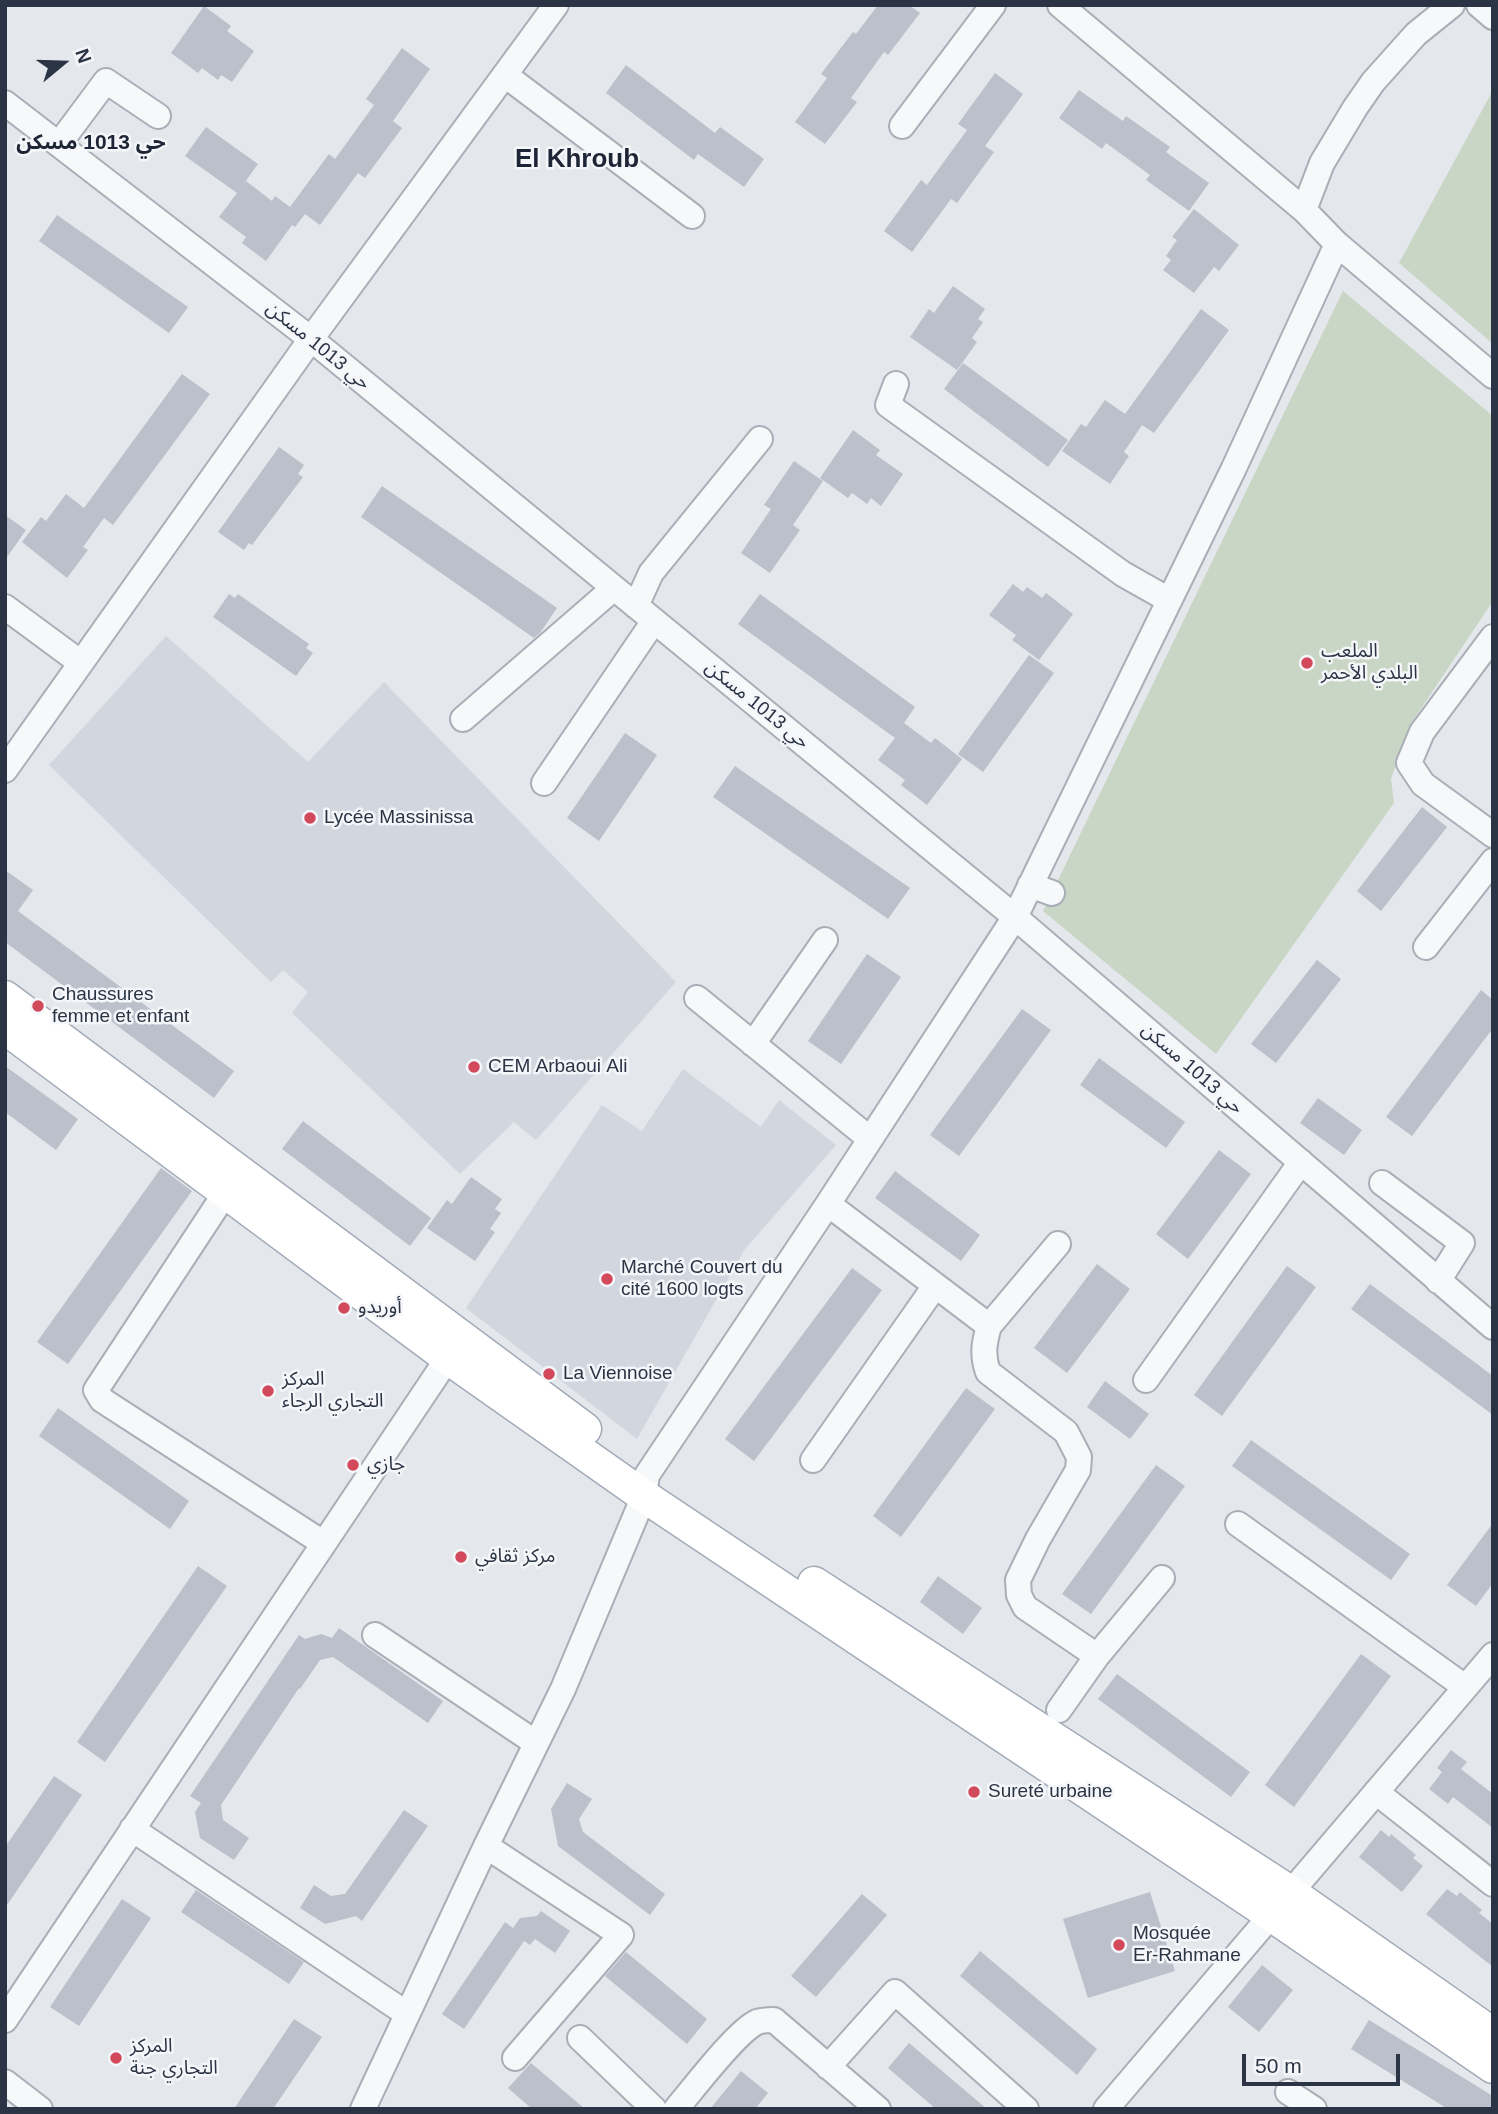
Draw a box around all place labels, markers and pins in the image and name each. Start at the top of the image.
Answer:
place label: الملعب البلدي الأحمر [1321,641,1418,685]
marker: الملعب البلدي الأحمر [1299,655,1315,671]
place label: Lycée Massinissa [324,807,473,829]
marker: Lycée Massinissa [302,810,318,826]
place label: Chaussures femme et enfant [52,984,189,1028]
marker: Chaussures femme et enfant [30,998,46,1014]
place label: CEM Arbaoui Ali [488,1056,627,1078]
marker: CEM Arbaoui Ali [466,1059,482,1075]
place label: Marché Couvert du cité 1600 logts [621,1257,783,1301]
marker: Marché Couvert du cité 1600 logts [599,1271,615,1287]
place label: أوريدو [358,1297,402,1319]
marker: أوريدو [336,1300,352,1316]
place label: La Viennoise [563,1363,673,1385]
marker: La Viennoise [541,1366,557,1382]
place label: المركز التجاري الرجاء [282,1369,384,1413]
marker: المركز التجاري الرجاء [260,1383,276,1399]
place label: جازي [367,1454,405,1476]
marker: جازي [345,1457,361,1473]
place label: مركز ثقافي [475,1546,555,1568]
marker: مركز ثقافي [453,1549,469,1565]
place label: Sureté urbaine [988,1781,1113,1803]
marker: Sureté urbaine [966,1784,982,1800]
place label: Mosquée Er-Rahmane [1133,1923,1241,1967]
marker: Mosquée Er-Rahmane [1111,1937,1127,1953]
place label: المركز التجاري جنة [130,2036,218,2080]
marker: المركز التجاري جنة [108,2050,124,2066]

